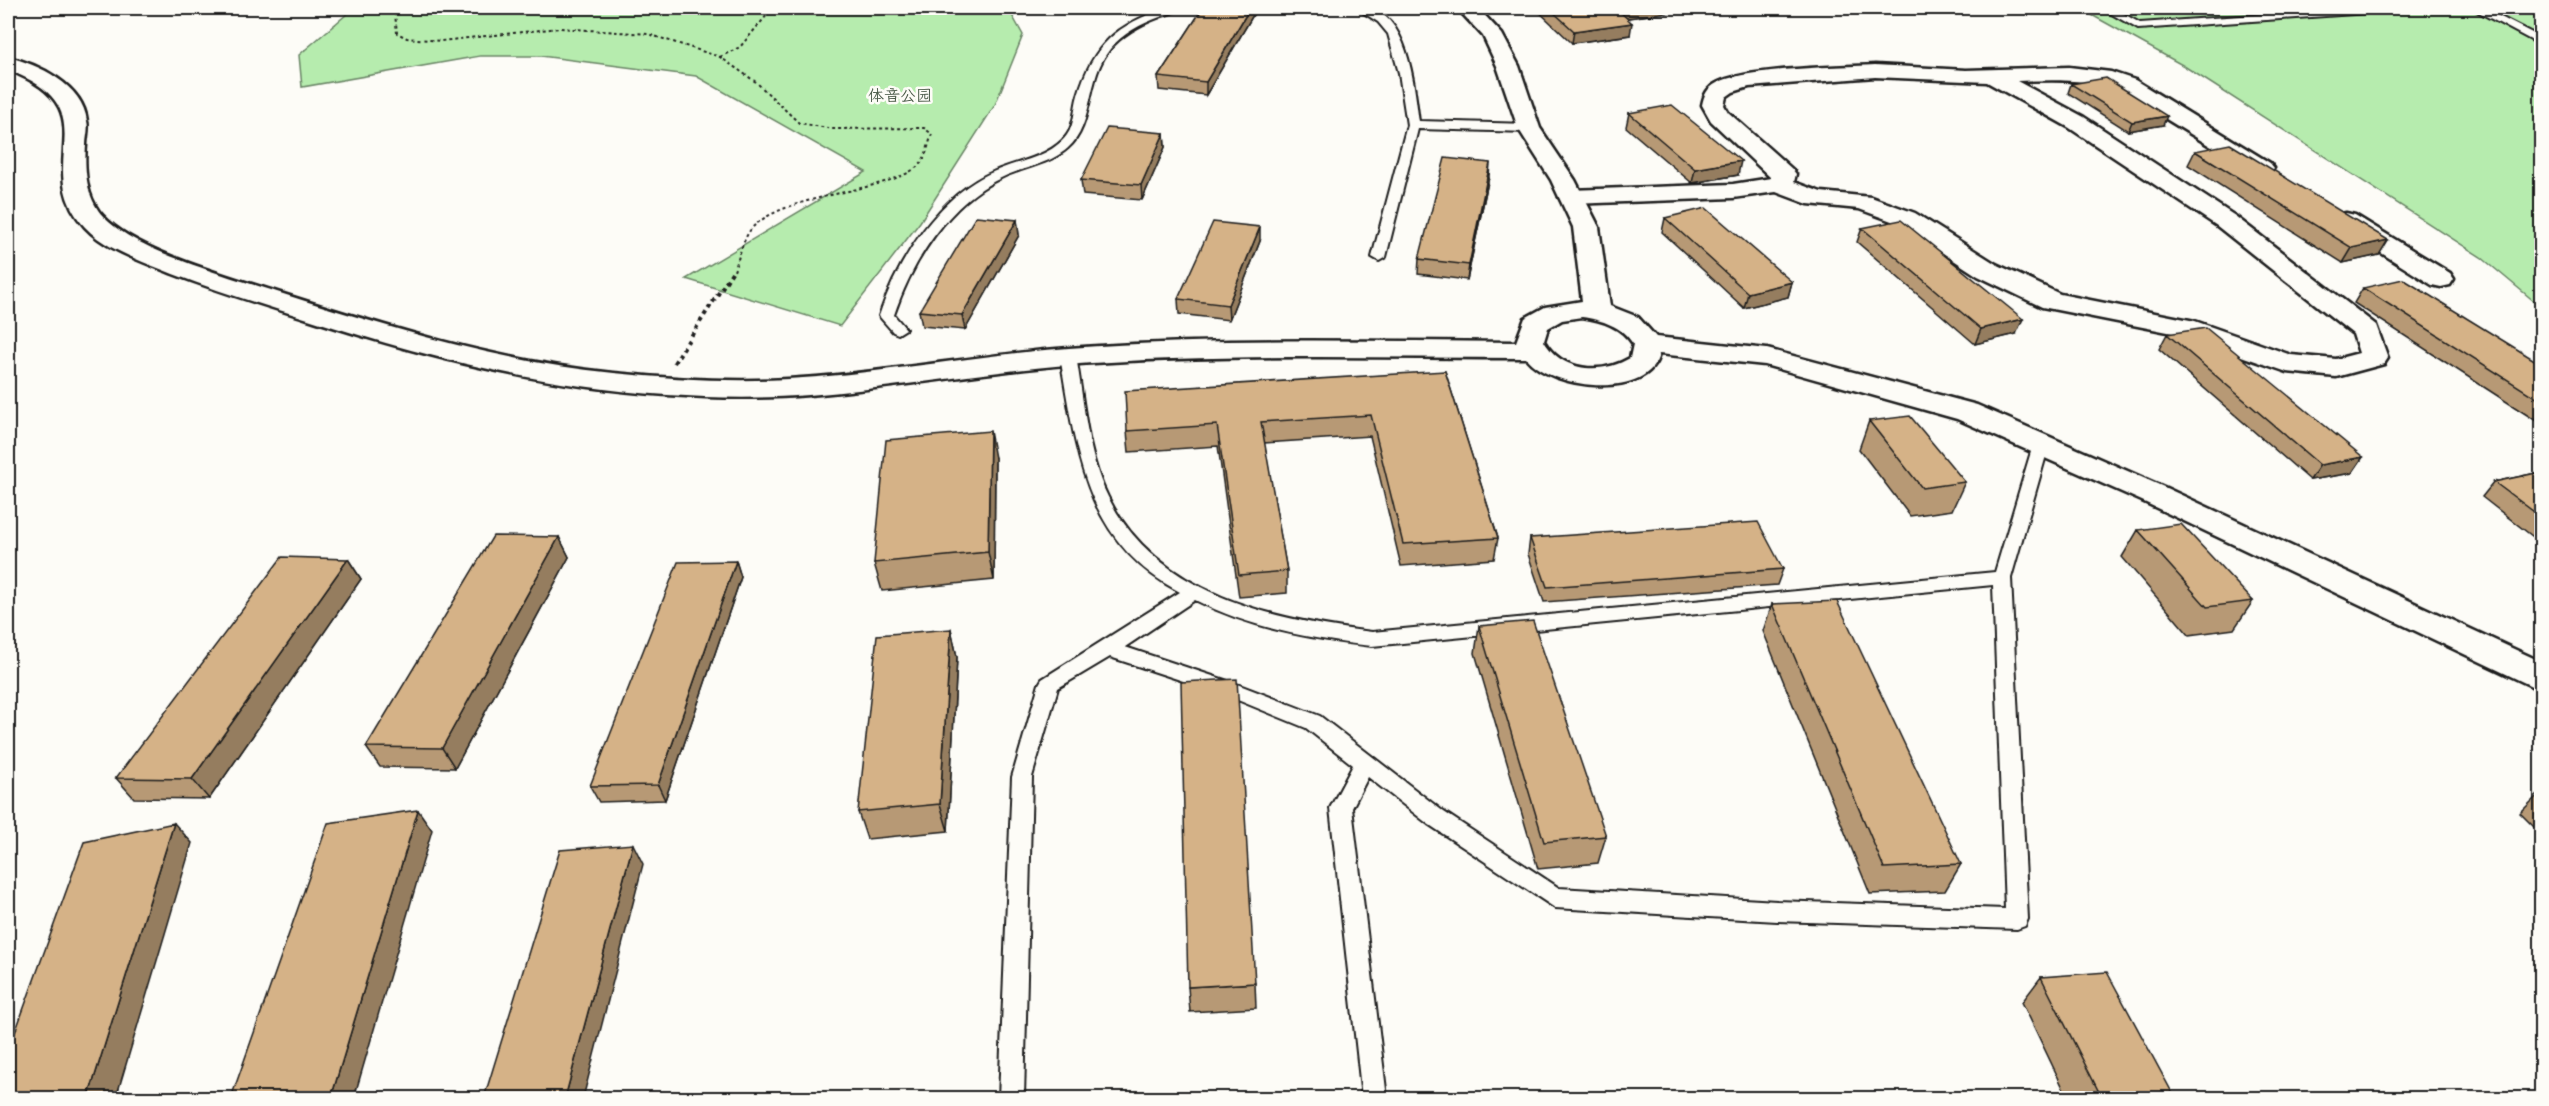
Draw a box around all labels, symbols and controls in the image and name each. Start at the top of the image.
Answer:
park label: 体音公园 [868,84,932,105]

